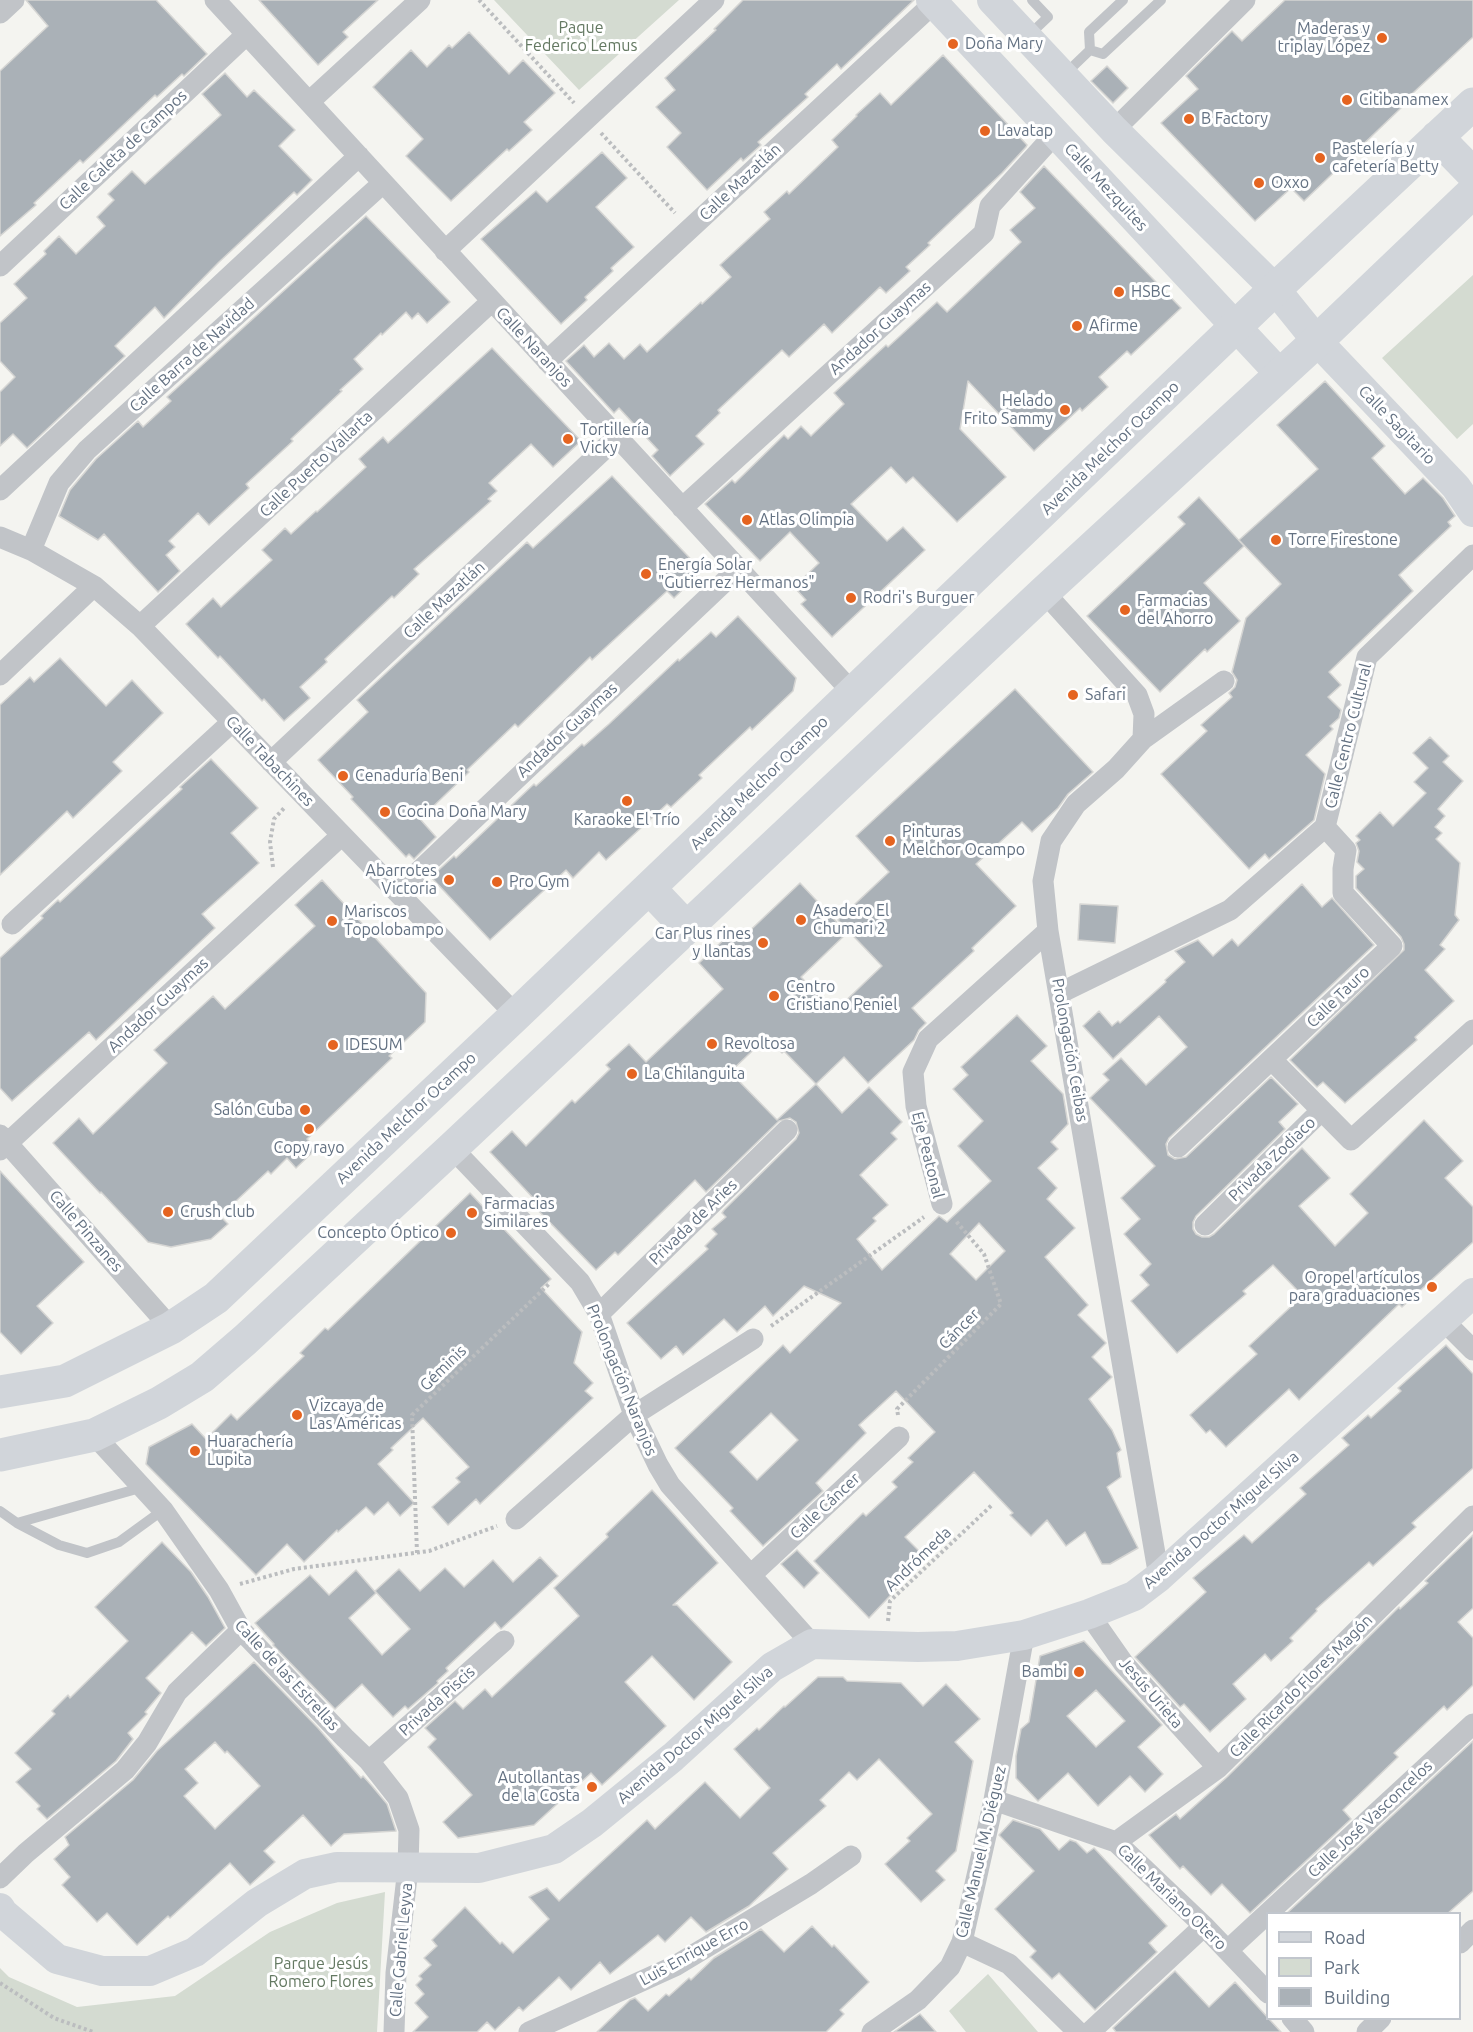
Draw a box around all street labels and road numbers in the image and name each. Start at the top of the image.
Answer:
street label: Calle Caleta de Campos [55,86,191,214]
street label: Calle Mazatlán [695,139,785,225]
street label: Calle Mezquites [1060,139,1152,235]
street label: Andador Guaymas [825,277,935,379]
street label: Calle Barra de Navidad [126,294,258,416]
street label: Calle Naranjos [492,303,576,391]
street label: Avenida Melchor Ocampo [1037,377,1183,519]
street label: Calle Sagitario [1355,381,1439,469]
street label: Calle Puerto Vallarta [256,407,376,521]
street label: Calle Mazatlán [399,557,489,643]
street label: Calle Centro Cultural [1321,661,1375,811]
street label: Andador Guaymas [513,679,621,781]
street label: Calle Tabachines [222,712,318,810]
street label: Avenida Melchor Ocampo [686,712,832,854]
street label: Andador Guaymas [104,954,212,1056]
street label: Calle Tauro [1303,962,1373,1032]
street label: Prolongación Ceibas [1048,977,1092,1123]
street label: Avenida Melchor Ocampo [332,1048,480,1188]
street label: Eje Peatonal [908,1110,948,1200]
street label: Privada Zodiaco [1225,1113,1319,1205]
street label: Privada de Aries [645,1175,741,1269]
street label: Calle Pinzanes [45,1186,127,1276]
street label: Prolongación Naranjos [583,1301,661,1459]
street label: Cáncer [935,1305,983,1353]
street label: Géminis [416,1341,470,1395]
street label: Avenida Doctor Miguel Silva [1139,1447,1303,1593]
street label: Calle Cáncer [786,1469,864,1543]
street label: Andrómeda [881,1523,955,1595]
street label: Calle Ricardo Flores Magón [1226,1611,1376,1761]
street label: Calle de las Estrellas [231,1616,343,1734]
street label: Jesús Urieta [1115,1654,1187,1732]
street label: Privada Piscis [395,1662,479,1740]
street label: Avenida Doctor Miguel Silva [613,1662,777,1808]
street label: Calle José Vasconcelos [1304,1756,1436,1882]
street label: Calle Manuel M. Diéguez [952,1764,1010,1940]
street label: Calle Mariano Otero [1113,1840,1231,1954]
street label: Calle Gabriel Leyva [386,1882,416,2018]
street label: Luis Enrique Erro [636,1914,752,1990]

